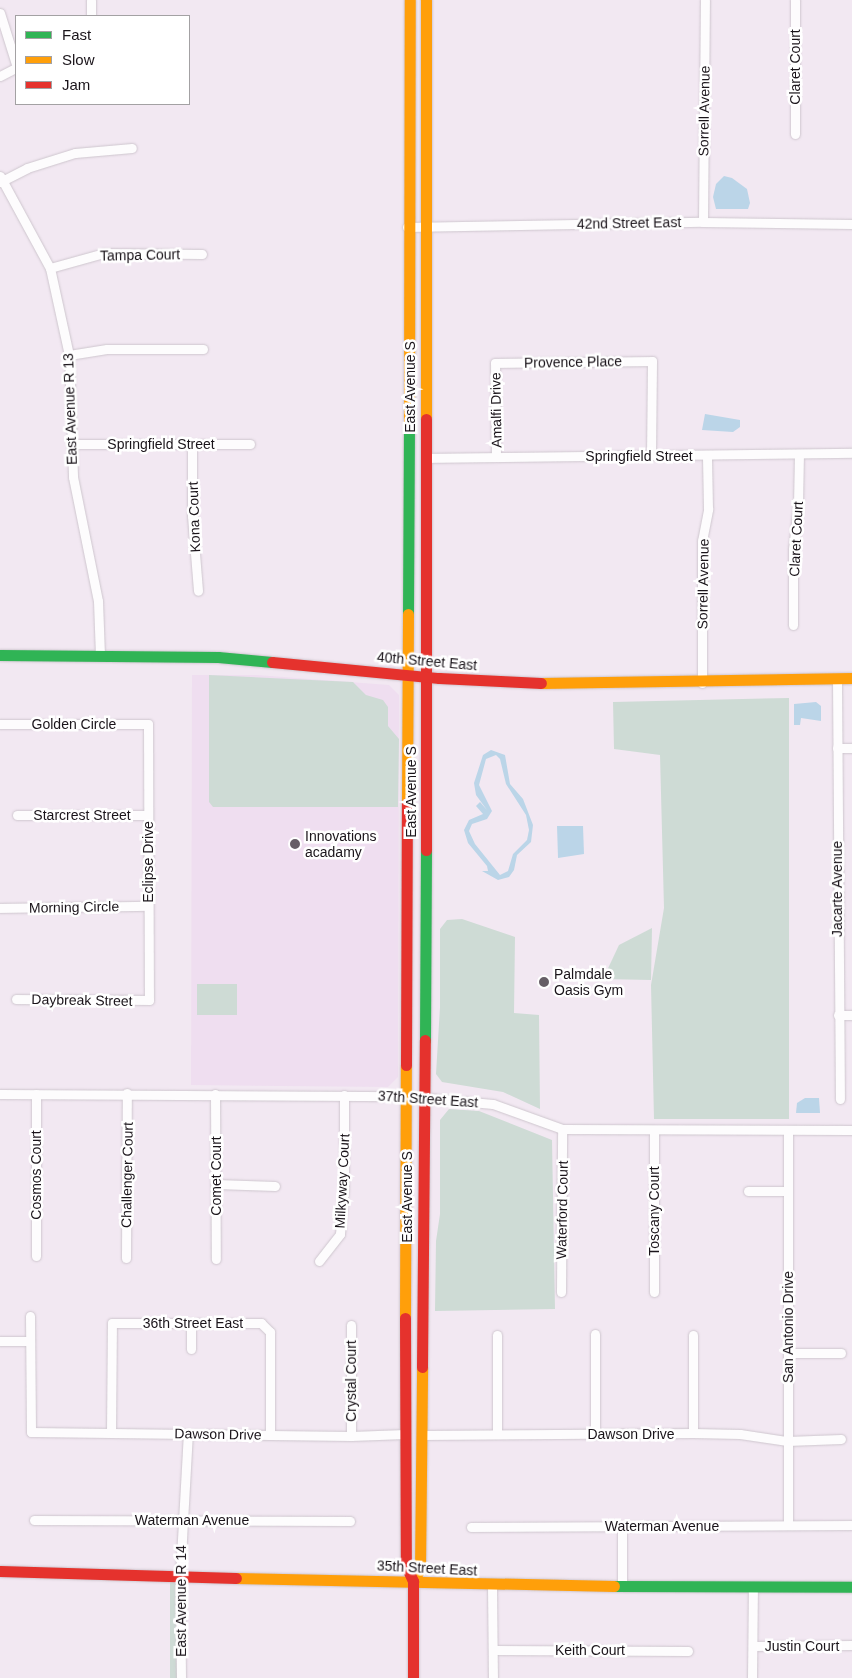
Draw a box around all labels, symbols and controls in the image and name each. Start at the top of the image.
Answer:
legend [15,15,190,105]
text: Fast [62,26,91,43]
street label: Claret Court [787,29,803,105]
text: Slow [62,51,95,68]
street label: Sorrell Avenue [695,65,713,157]
text: Jam [62,76,90,93]
street label: 42nd Street East [577,214,681,232]
street label: Tampa Court [100,246,180,264]
street label: East Avenue S [402,341,418,433]
street label: East Avenue R 13 [60,352,80,466]
street label: Provence Place [524,353,622,371]
street label: Amalfi Drive [487,372,505,448]
street label: Springfield Street [107,436,215,452]
street label: Springfield Street [585,448,693,464]
street label: Kona Court [184,481,204,553]
street label: Claret Court [786,501,806,577]
street label: Sorrell Avenue [694,538,712,630]
street label: 40th Street East [376,648,478,674]
street label: Golden Circle [32,716,116,732]
street label: East Avenue S [403,746,419,838]
street label: Starcrest Street [33,807,131,823]
street label: Eclipse Drive [140,821,156,903]
place label: Innovations acadamy [305,828,377,860]
marker: Innovations acadamy [289,838,301,850]
street label: Jacarte Avenue [829,840,845,938]
street label: Morning Circle [29,898,119,916]
place label: Palmdale Oasis Gym [554,966,623,999]
marker: Palmdale Oasis Gym [538,976,550,988]
street label: Daybreak Street [31,991,133,1009]
street label: 37th Street East [377,1087,479,1111]
street label: Challenger Court [118,1122,136,1228]
street label: Cosmos Court [28,1130,44,1220]
street label: Milkyway Court [331,1133,353,1229]
street label: Comet Court [208,1136,224,1216]
street label: East Avenue S [399,1151,415,1243]
street label: Waterford Court [553,1160,571,1260]
street label: Toscany Court [646,1166,662,1256]
street label: San Antonio Drive [780,1271,796,1383]
street label: 36th Street East [143,1315,243,1331]
street label: Crystal Court [343,1340,359,1422]
street label: Dawson Drive [174,1425,262,1443]
street label: Dawson Drive [587,1426,675,1442]
street label: Waterman Avenue [134,1512,250,1528]
street label: Waterman Avenue [604,1518,720,1534]
street label: East Avenue R 14 [173,1545,189,1657]
street label: 35th Street East [376,1557,478,1579]
street label: Justin Court [765,1638,839,1654]
street label: Keith Court [555,1642,625,1658]

